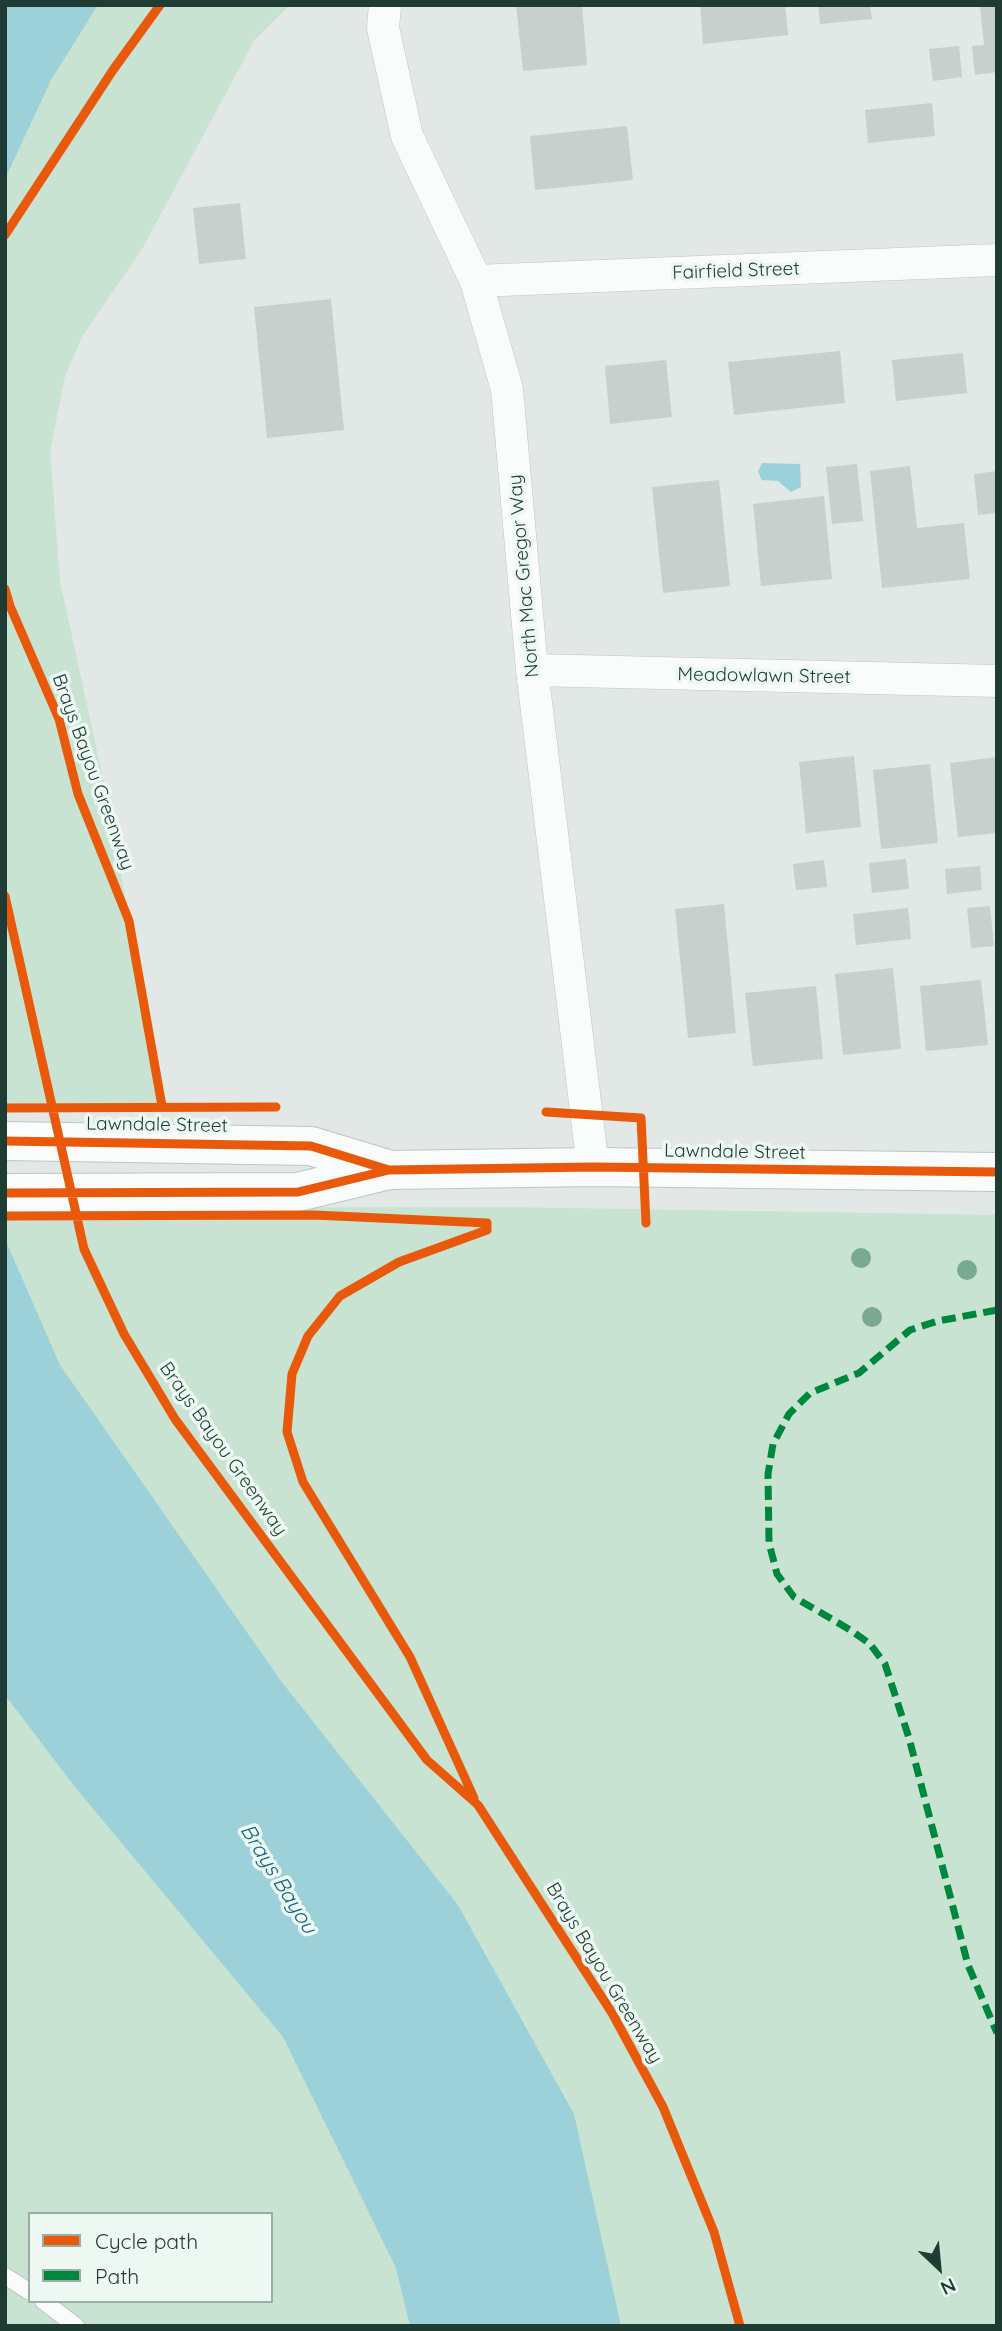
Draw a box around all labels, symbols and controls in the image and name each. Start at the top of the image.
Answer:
street label: Fairfield Street [672,257,800,285]
street label: North Mac Gregor Way [504,473,544,679]
street label: Meadowlawn Street [677,663,851,689]
street label: Brays Bayou Greenway [47,671,139,873]
street label: Lawndale Street [86,1112,228,1138]
street label: Lawndale Street [664,1139,806,1165]
street label: Brays Bayou Greenway [154,1358,292,1540]
water label: Brays Bayou [234,1820,322,1938]
street label: Brays Bayou Greenway [541,1878,667,2068]
legend [28,2212,273,2303]
text: Cycle path [95,2228,198,2254]
north arrow [904,2233,974,2303]
text: Path [95,2263,139,2289]
text: N [937,2273,960,2301]

